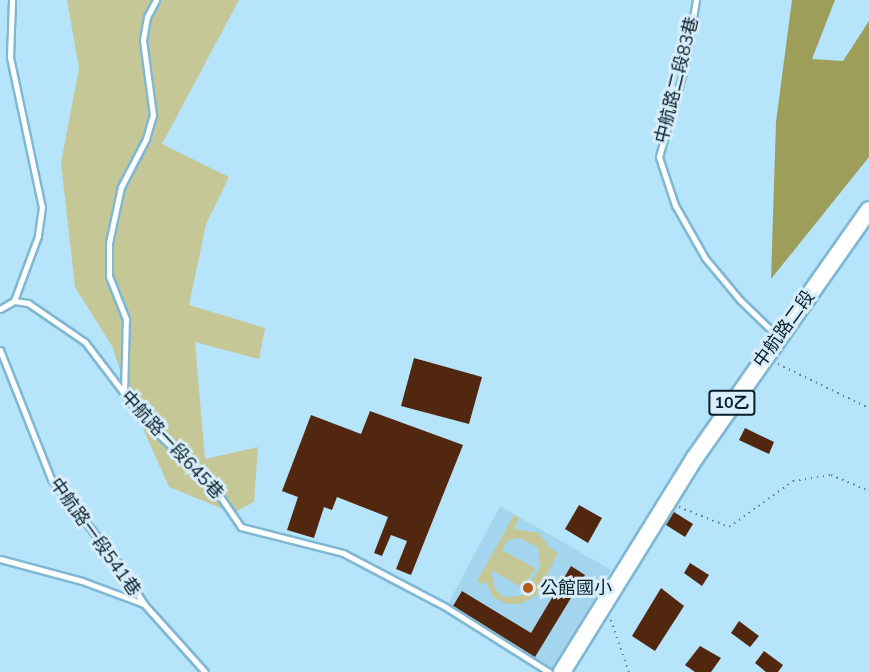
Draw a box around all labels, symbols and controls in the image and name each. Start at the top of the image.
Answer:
street label: 中航路二段83巷 [651,15,703,145]
street label: 中航路二段 [749,286,819,372]
street label: 中航路一段645巷 [116,386,228,504]
road number: 10乙 [708,390,756,416]
street label: 中航路一段541巷 [45,474,145,600]
place label: 公館國小 [540,577,612,599]
marker: 公館國小 [521,581,535,595]

